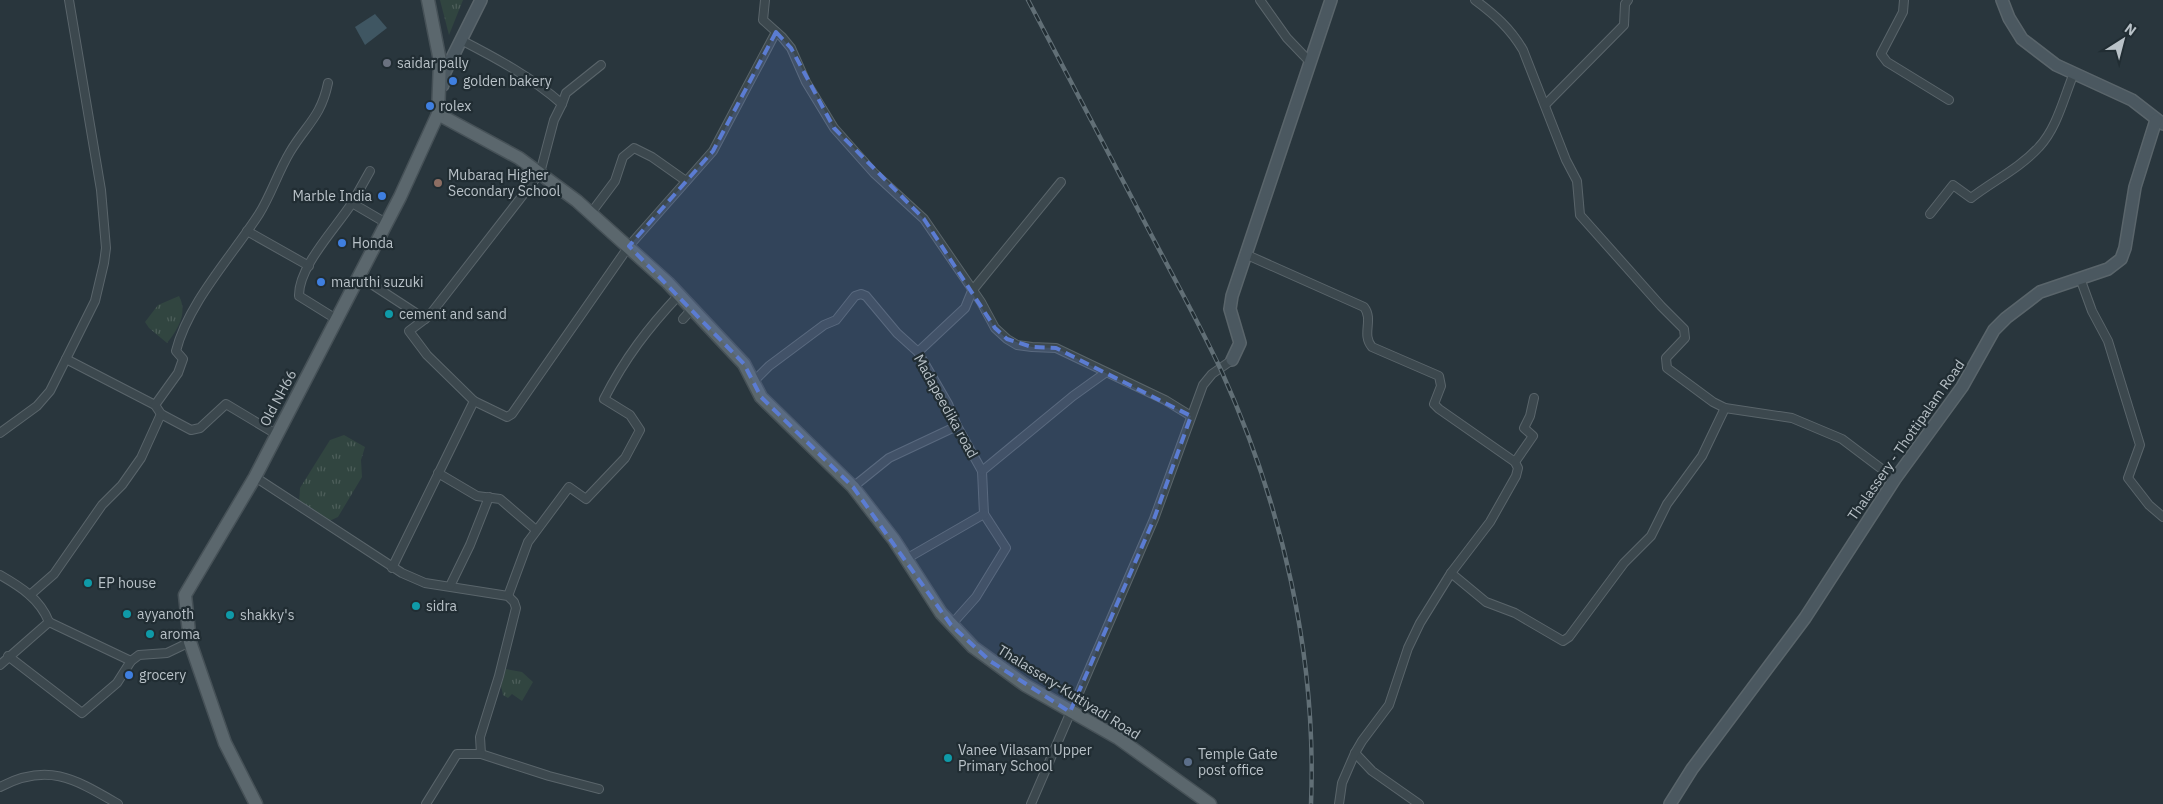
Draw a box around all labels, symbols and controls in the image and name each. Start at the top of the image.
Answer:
north arrow [2098,15,2148,65]
text: N [2121,19,2140,40]
place label: saidar pally [397,54,469,72]
marker: saidar pally [381,57,393,69]
place label: golden bakery [463,72,552,90]
marker: golden bakery [447,75,459,87]
place label: rolex [440,97,471,115]
marker: rolex [424,100,436,112]
place label: Mubaraq Higher Secondary School [448,166,561,200]
marker: Mubaraq Higher Secondary School [432,177,444,189]
place label: Marble India [292,187,373,205]
marker: Marble India [376,190,388,202]
place label: Honda [352,234,394,252]
marker: Honda [336,237,348,249]
place label: maruthi suzuki [331,273,424,291]
marker: maruthi suzuki [315,276,327,288]
place label: cement and sand [399,305,507,323]
marker: cement and sand [383,308,395,320]
street label: Madapeedika road [910,351,982,461]
street label: Thalassery - Thottipalam Road [1844,356,1968,524]
street label: Old NH66 [256,367,300,429]
place label: EP house [98,574,157,592]
marker: EP house [82,577,94,589]
place label: sidra [426,597,458,615]
marker: sidra [410,600,422,612]
place label: ayyanoth [137,605,194,623]
place label: shakky's [240,606,295,624]
marker: ayyanoth [121,608,133,620]
marker: shakky's [224,609,236,621]
place label: aroma [160,625,201,643]
marker: aroma [144,628,156,640]
street label: Thalassery-Kuttiyadi Road [994,641,1144,743]
place label: grocery [139,666,186,684]
marker: grocery [123,669,135,681]
place label: Vanee Vilasam Upper Primary School [958,741,1092,775]
place label: Temple Gate post office [1198,745,1278,779]
marker: Vanee Vilasam Upper Primary School [942,752,954,764]
marker: Temple Gate post office [1182,756,1194,768]

